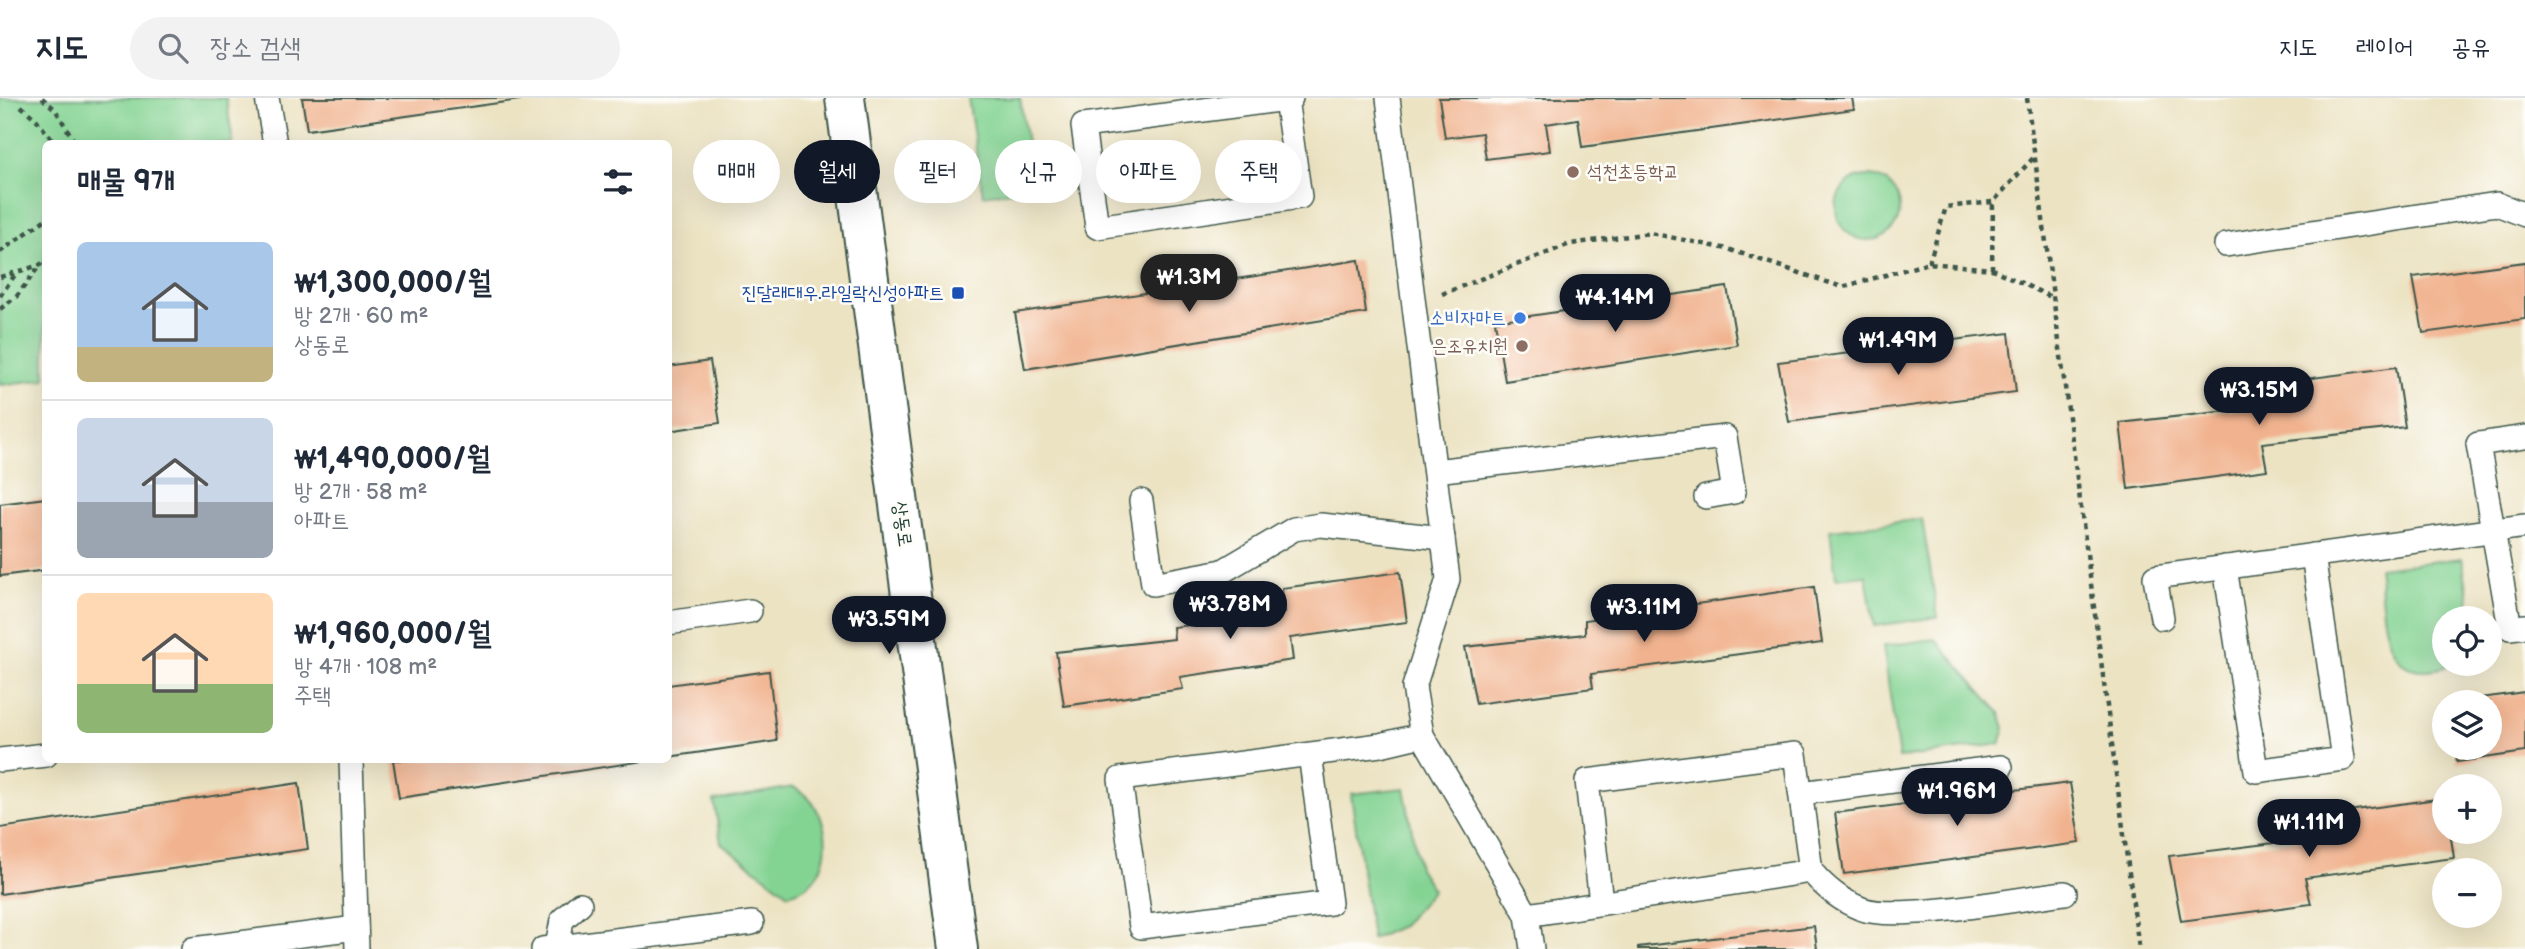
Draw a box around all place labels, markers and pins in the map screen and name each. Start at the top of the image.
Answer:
place label: 석천초등학교 [1587,161,1679,184]
marker: 석천초등학교 [1565,164,1581,180]
pin: ₩1.3M [1140,254,1238,314]
pin: ₩4.14M [1558,274,1672,334]
place label: 진달래대우.라일락신성아파트 [742,282,944,305]
marker: 진달래대우.라일락신성아파트 [950,285,966,301]
place label: 소비자마트 [1430,307,1506,330]
marker: 소비자마트 [1512,310,1528,326]
pin: ₩1.49M [1841,317,1955,377]
place label: 은조유치원 [1432,335,1508,358]
marker: 은조유치원 [1514,338,1530,354]
pin: ₩3.15M [2202,368,2316,427]
pin: ₩3.78M [1173,582,1287,641]
pin: ₩3.11M [1587,584,1701,644]
pin: ₩3.59M [832,596,946,656]
pin: ₩1.96M [1900,768,2014,828]
pin: ₩1.11M [2252,800,2366,859]

